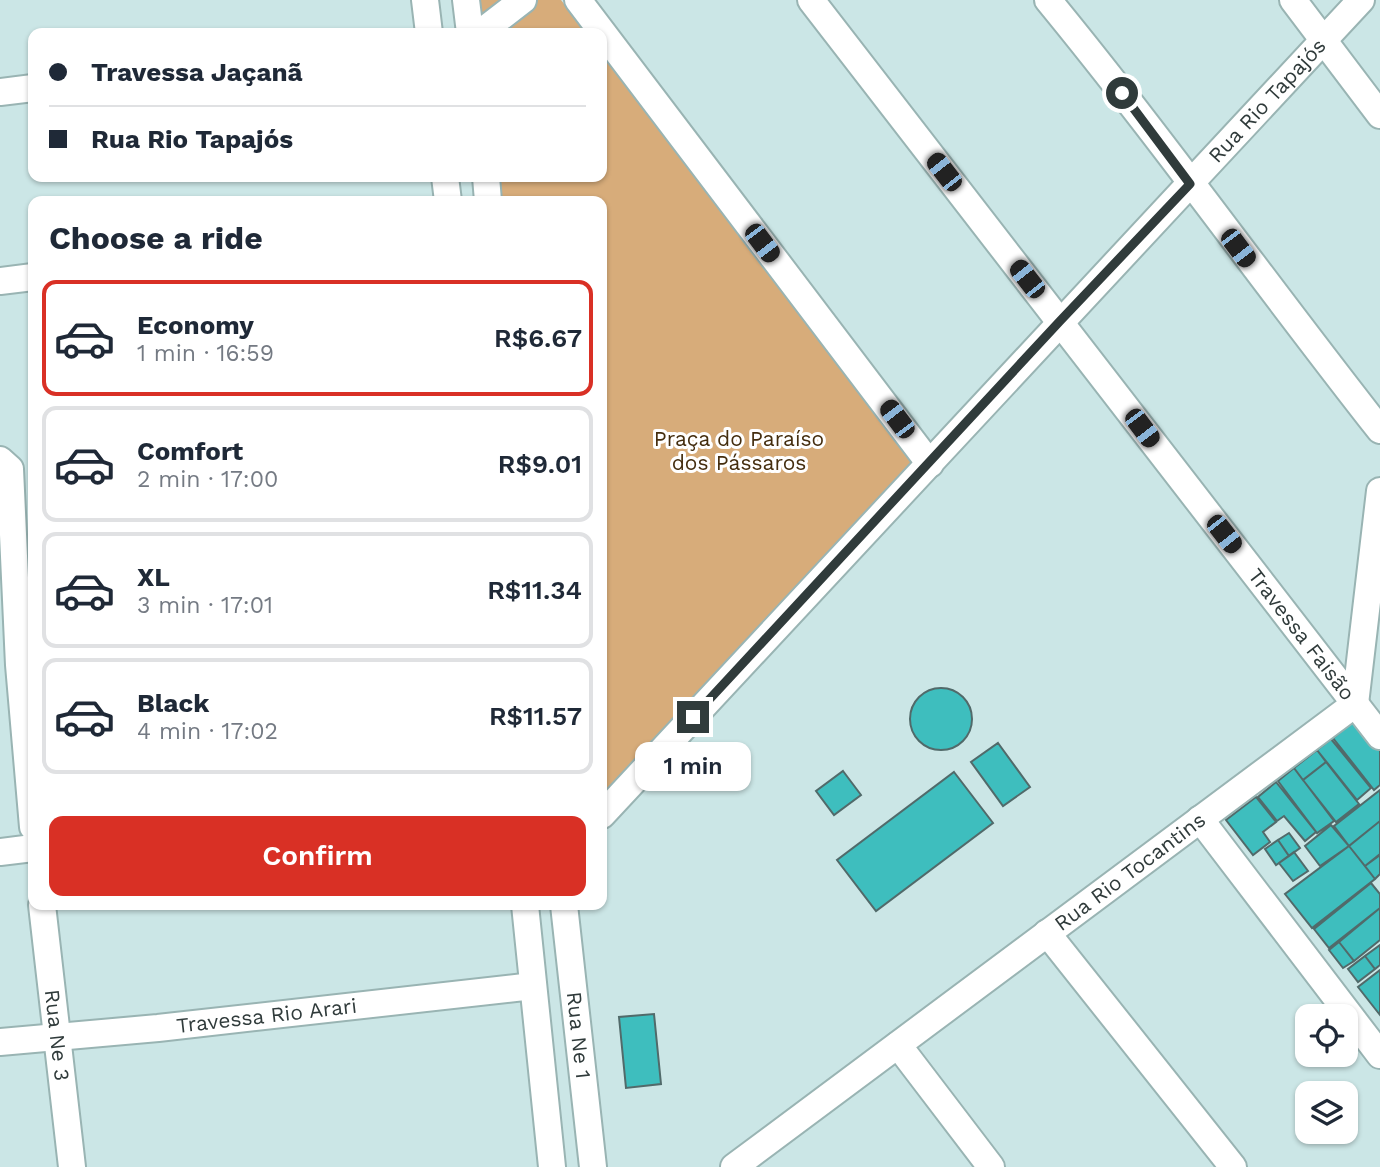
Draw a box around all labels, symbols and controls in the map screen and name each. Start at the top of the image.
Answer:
street label: Rua Rio Tapajós [1203,33,1331,168]
text: Travessa Jaçanã [91,57,303,87]
route start [1106,77,1138,109]
text: Rua Rio Tapajós [91,124,293,154]
car [923,149,966,195]
text: Choose a ride [49,219,263,257]
car [741,220,784,266]
car [1217,225,1260,271]
car [1006,256,1049,302]
icon: car [53,307,116,370]
text: Economy [137,310,254,340]
text: R$6.67 [494,323,582,353]
text: 1 min · 16:59 [137,340,274,367]
car [876,396,919,442]
car [1121,405,1164,451]
park label: Praça do Paraíso dos Pássaros [654,426,824,475]
icon: car [53,433,116,496]
text: Comfort [137,436,243,466]
text: R$9.01 [498,449,582,479]
text: 2 min · 17:00 [137,466,278,493]
car [1203,511,1246,557]
icon: car [53,559,116,622]
text: XL [137,562,170,592]
street label: Travessa Faisão [1243,563,1361,705]
text: R$11.34 [487,575,582,605]
text: 3 min · 17:01 [137,592,273,619]
icon: car [53,685,116,748]
text: Black [137,688,209,718]
text: R$11.57 [489,701,582,731]
route end [677,701,709,733]
text: 4 min · 17:02 [137,718,278,745]
callout: 1 min [635,742,751,790]
text: 1 min [663,753,723,780]
street label: Rua Rio Tocantins [1049,807,1210,936]
button: Confirm [49,816,586,896]
street label: Rua Ne 3 [40,988,75,1082]
street label: Rua Ne 1 [562,990,596,1080]
street label: Travessa Rio Arari [175,993,358,1038]
map controls [1295,1004,1358,1144]
button: locate [1295,1004,1358,1067]
button: layers [1295,1081,1358,1144]

